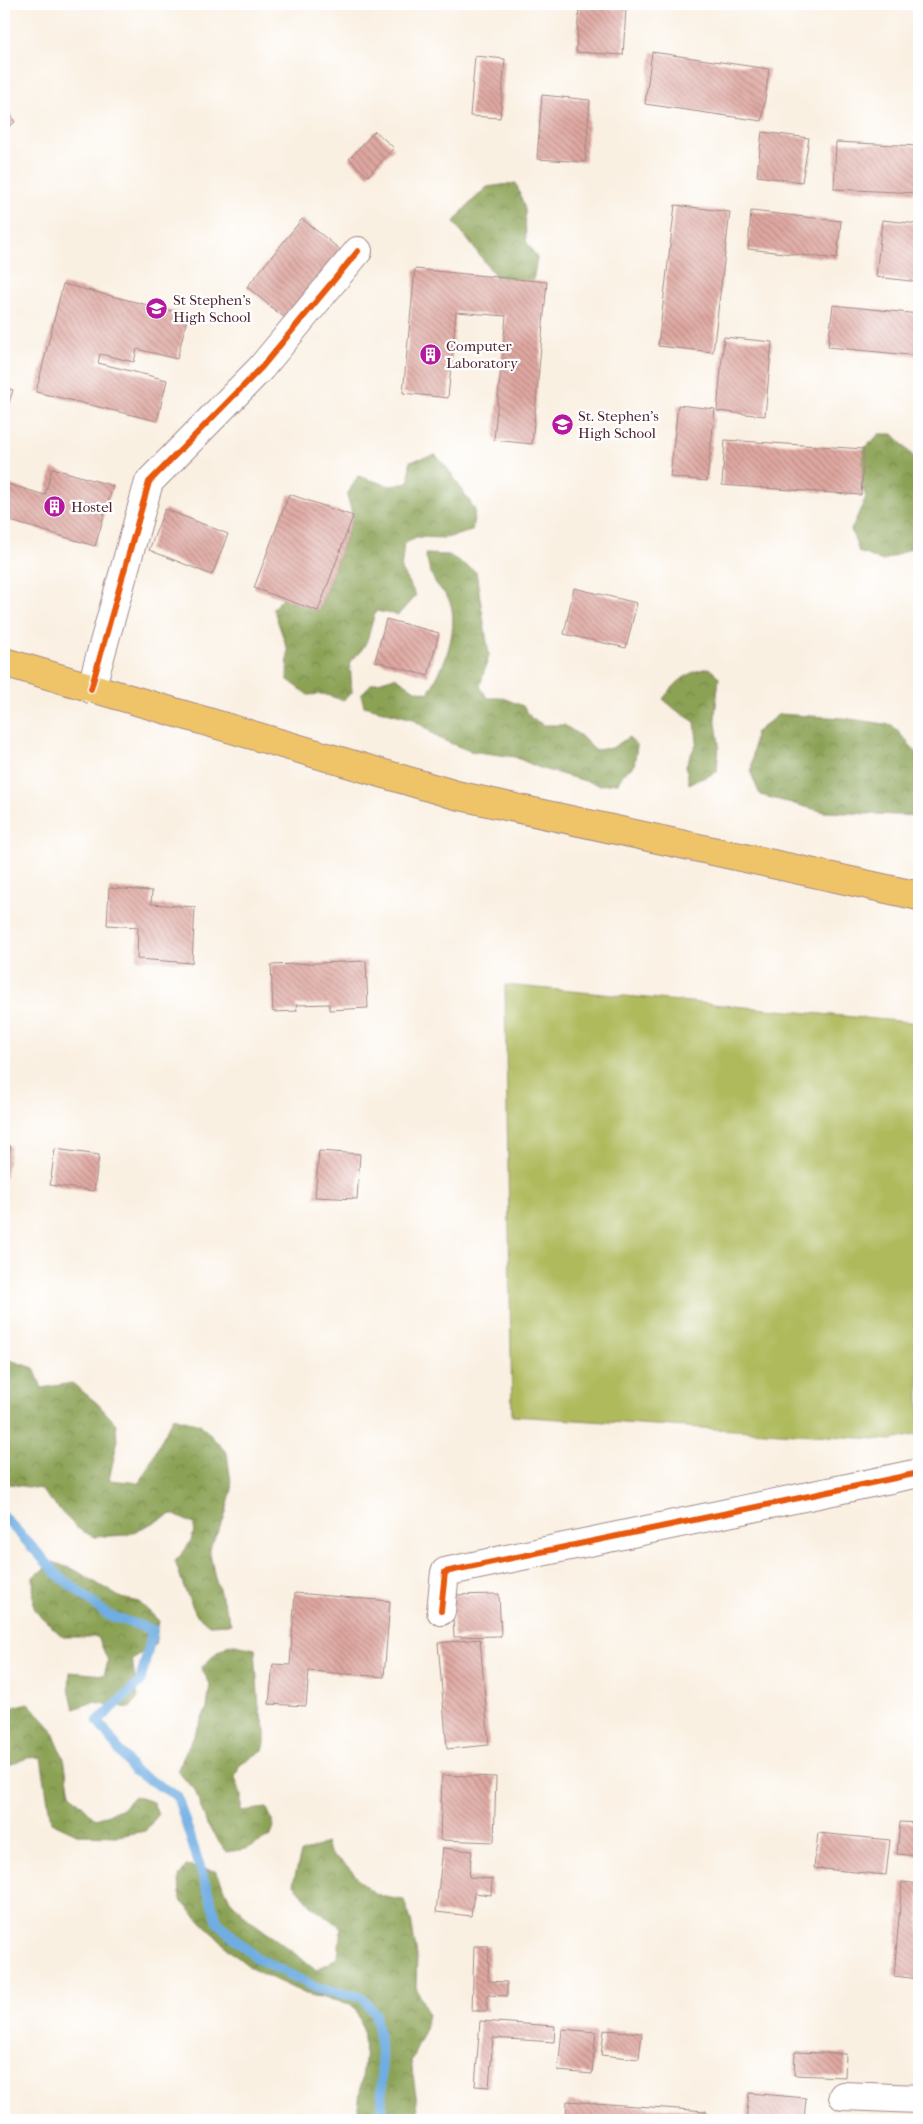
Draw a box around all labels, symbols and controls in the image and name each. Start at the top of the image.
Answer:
place label: St Stephen's High School [173,291,251,326]
school or university icon: St Stephen's High School [145,297,169,321]
place label: Computer Laboratory [446,337,519,372]
building icon: Computer Laboratory [418,343,442,367]
place label: St. Stephen's High School [578,407,659,442]
school or university icon: St. Stephen's High School [550,413,574,437]
building icon: Hostel [43,495,67,519]
place label: Hostel [71,498,113,516]

